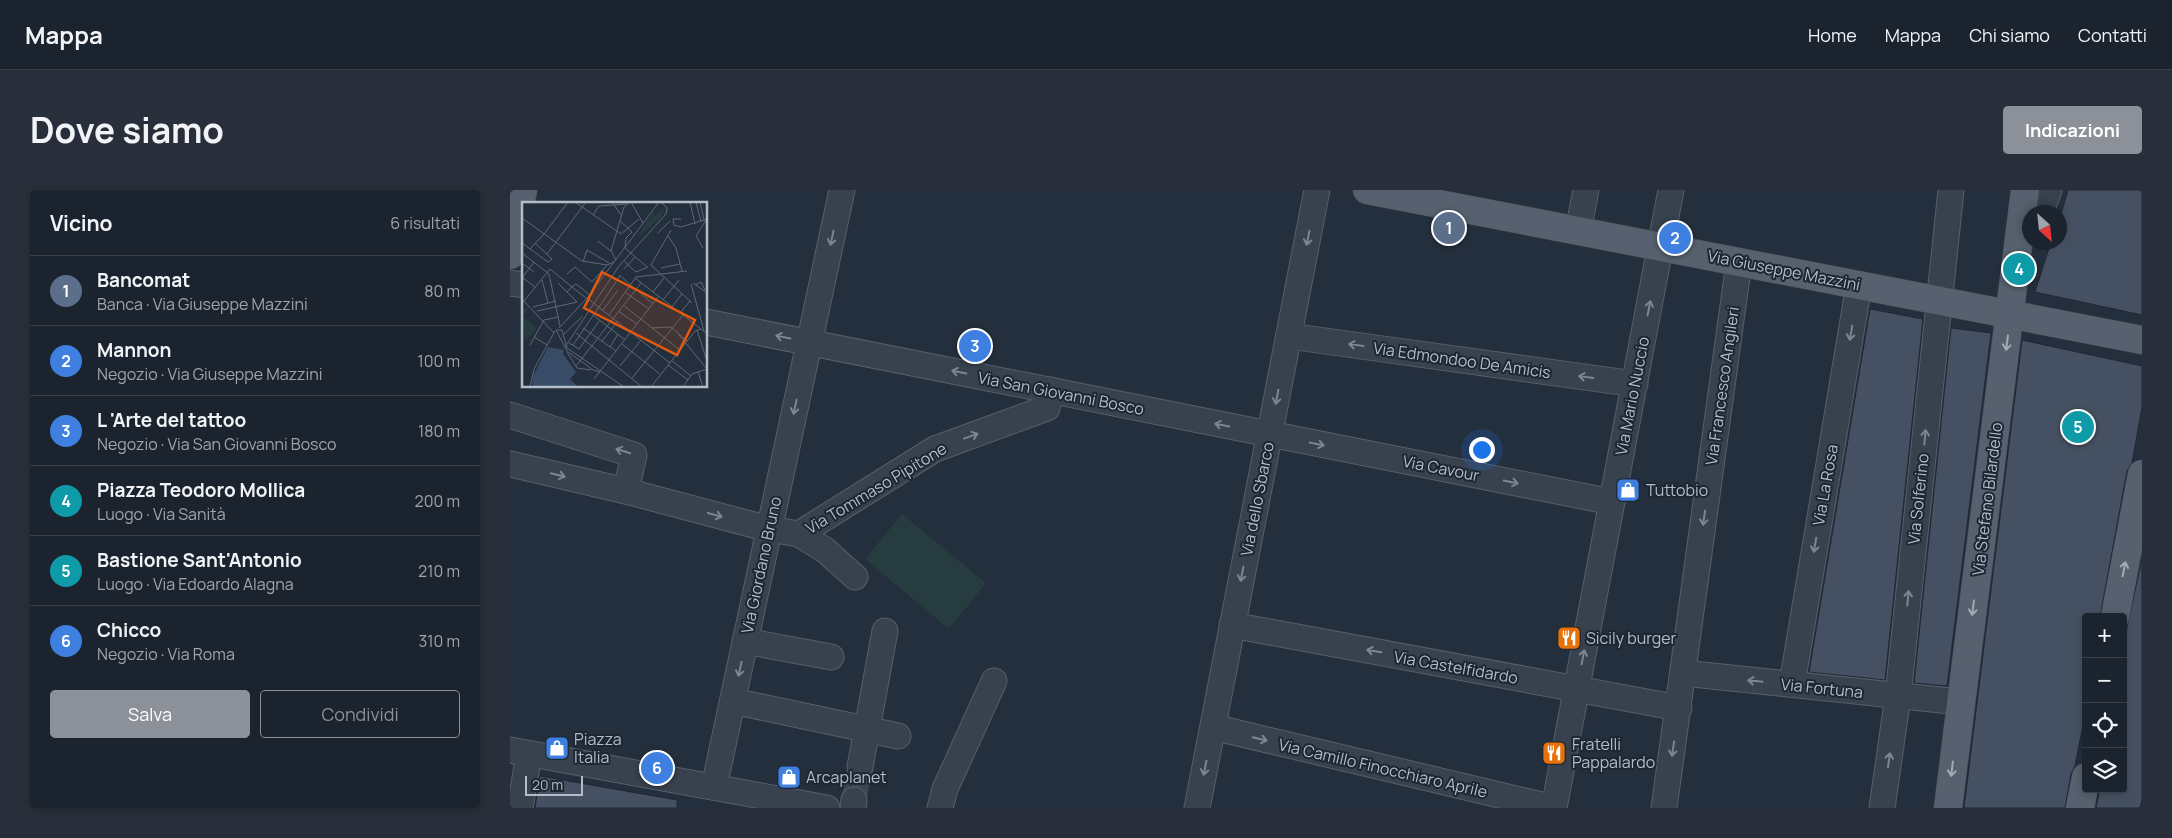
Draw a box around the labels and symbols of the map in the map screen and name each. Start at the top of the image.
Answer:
inset map [522,202,708,388]
north arrow [2022,205,2067,250]
pin: 1 [1433,209,1465,247]
pin: 2 [1659,219,1691,257]
one-way arrow [827,229,836,245]
one-way arrow [1303,229,1312,245]
street label: Via Giuseppe Mazzini [1706,244,1862,296]
pin: 4 [2003,250,2035,288]
one-way arrow [1645,301,1654,317]
street label: Via Francesco Angileri [1700,305,1744,467]
one-way arrow [1846,325,1856,341]
pin: 3 [959,327,991,365]
one-way arrow [775,332,791,341]
one-way arrow [2002,334,2012,350]
street label: Via Mario Nuccio [1610,335,1654,457]
street label: Via Edmondoo De Amicis [1372,337,1552,383]
one-way arrow [1348,340,1364,350]
street label: Via San Giovanni Bosco [976,366,1146,420]
one-way arrow [952,367,968,377]
one-way arrow [1579,372,1595,382]
one-way arrow [1272,389,1281,405]
one-way arrow [790,399,800,415]
pin: 5 [2062,408,2094,446]
one-way arrow [1214,419,1230,429]
street label: Via Stefano Bilardello [1967,421,2007,577]
one-way arrow [1920,429,1930,445]
one-way arrow [963,431,978,440]
street label: Via Tommaso Pipitone [801,437,951,539]
your location [1469,437,1495,463]
one-way arrow [1309,439,1325,449]
street label: Via dello Sbarco [1235,440,1279,558]
street label: Via La Rosa [1807,443,1843,527]
one-way arrow [615,446,631,455]
street label: Via Cavour [1401,450,1481,486]
street label: Via Solferino [1902,452,1934,546]
one-way arrow [549,471,565,480]
shop icon: Tuttobio [1615,477,1641,503]
one-way arrow [1503,478,1519,488]
place label: Tuttobio [1646,479,1708,501]
street label: Via Giordano Bruno [736,494,786,636]
one-way arrow [707,510,723,520]
one-way arrow [1699,510,1709,526]
one-way arrow [1810,537,1820,553]
one-way arrow [2120,561,2130,577]
one-way arrow [1237,566,1247,582]
one-way arrow [1903,591,1913,607]
one-way arrow [1967,600,1977,616]
restaurant icon: Sicily burger [1556,625,1582,651]
place label: Sicily burger [1586,627,1677,649]
street label: Via Castelfidardo [1392,645,1520,689]
one-way arrow [1366,646,1382,656]
one-way arrow [1578,649,1588,665]
one-way arrow [734,660,744,676]
street label: Via Fortuna [1780,673,1864,703]
one-way arrow [1747,676,1763,686]
place label: Piazza Italia [574,728,622,768]
street label: Via Camillo Finocchiaro Aprile [1276,733,1490,803]
place label: Fratelli Pappalardo [1572,733,1655,773]
shop icon: Piazza Italia [544,735,570,761]
one-way arrow [1251,735,1267,744]
restaurant icon: Fratelli Pappalardo [1541,740,1567,766]
one-way arrow [1668,740,1678,756]
pin: 6 [641,749,673,787]
one-way arrow [1884,752,1894,768]
one-way arrow [1199,759,1209,775]
one-way arrow [1947,761,1957,777]
shop icon: Arcaplanet [776,764,802,790]
place label: Arcaplanet [806,766,887,788]
scale bar [525,773,582,796]

